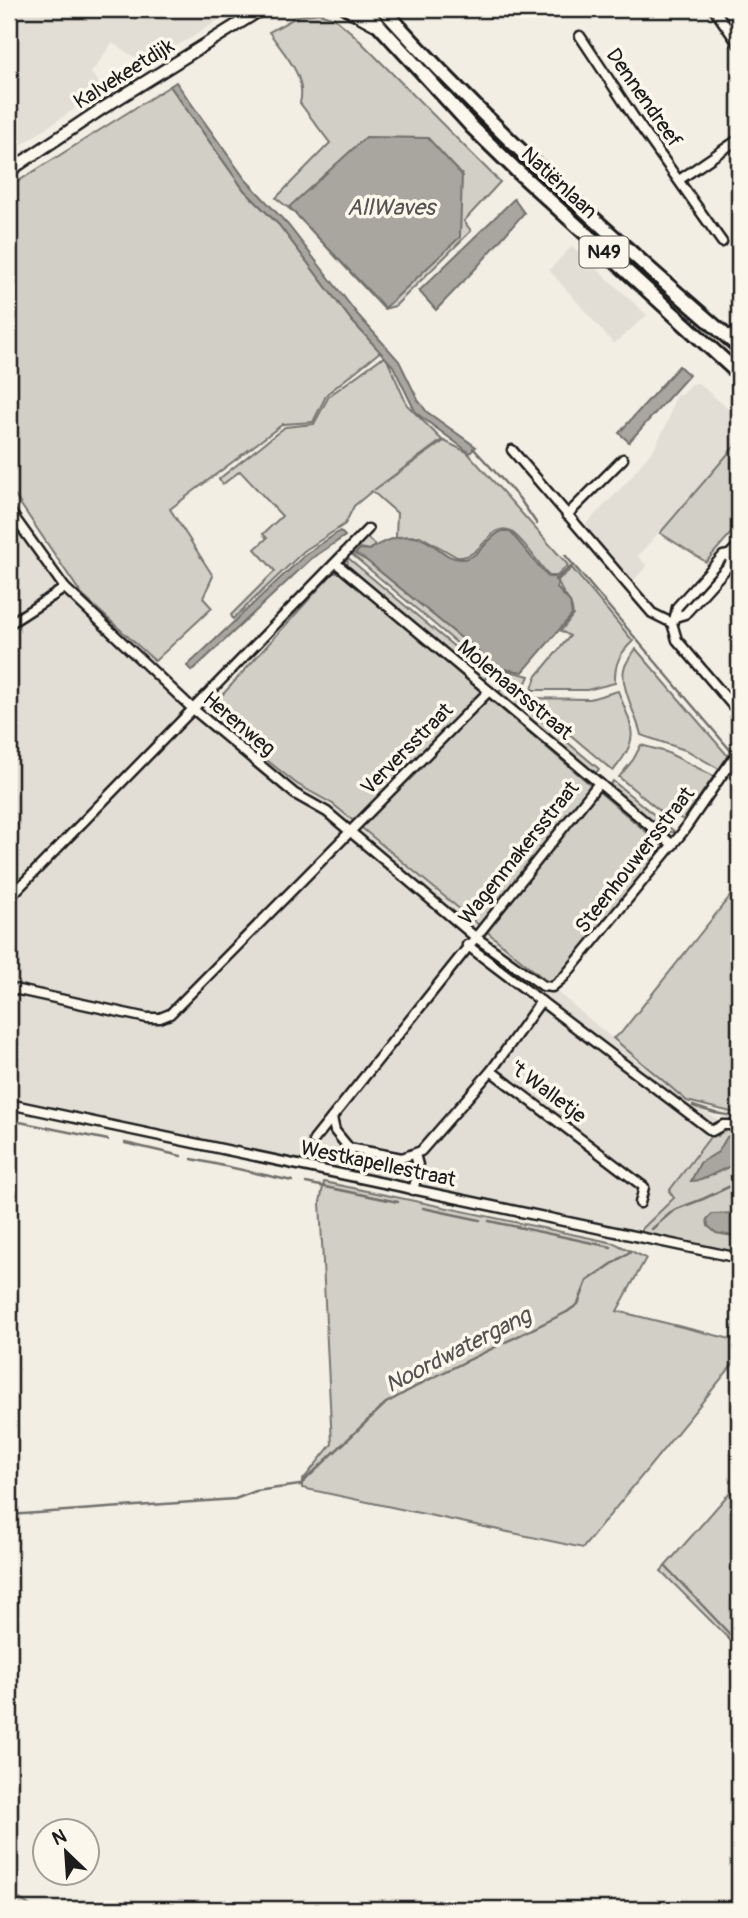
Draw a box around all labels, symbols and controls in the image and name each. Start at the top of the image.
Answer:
street label: Kalvekeetdijk [69,32,180,116]
street label: Dennendreef [600,43,688,153]
street label: Natiënlaan [515,141,603,225]
water label: AllWaves [347,193,438,222]
road number: N49 [580,236,628,268]
street label: Molenaarsstraat [452,634,579,746]
street label: Herenweg [197,686,281,762]
street label: Verversstraat [355,697,459,801]
street label: Wagenmakersstraat [453,775,586,930]
street label: Steenhouwersstraat [569,781,701,939]
street label: 't Walletje [504,1054,592,1130]
street label: Westkapellestraat [298,1134,459,1194]
water label: Noordwatergang [380,1300,537,1399]
north arrow [32,1816,102,1886]
text: N [48,1824,70,1851]

